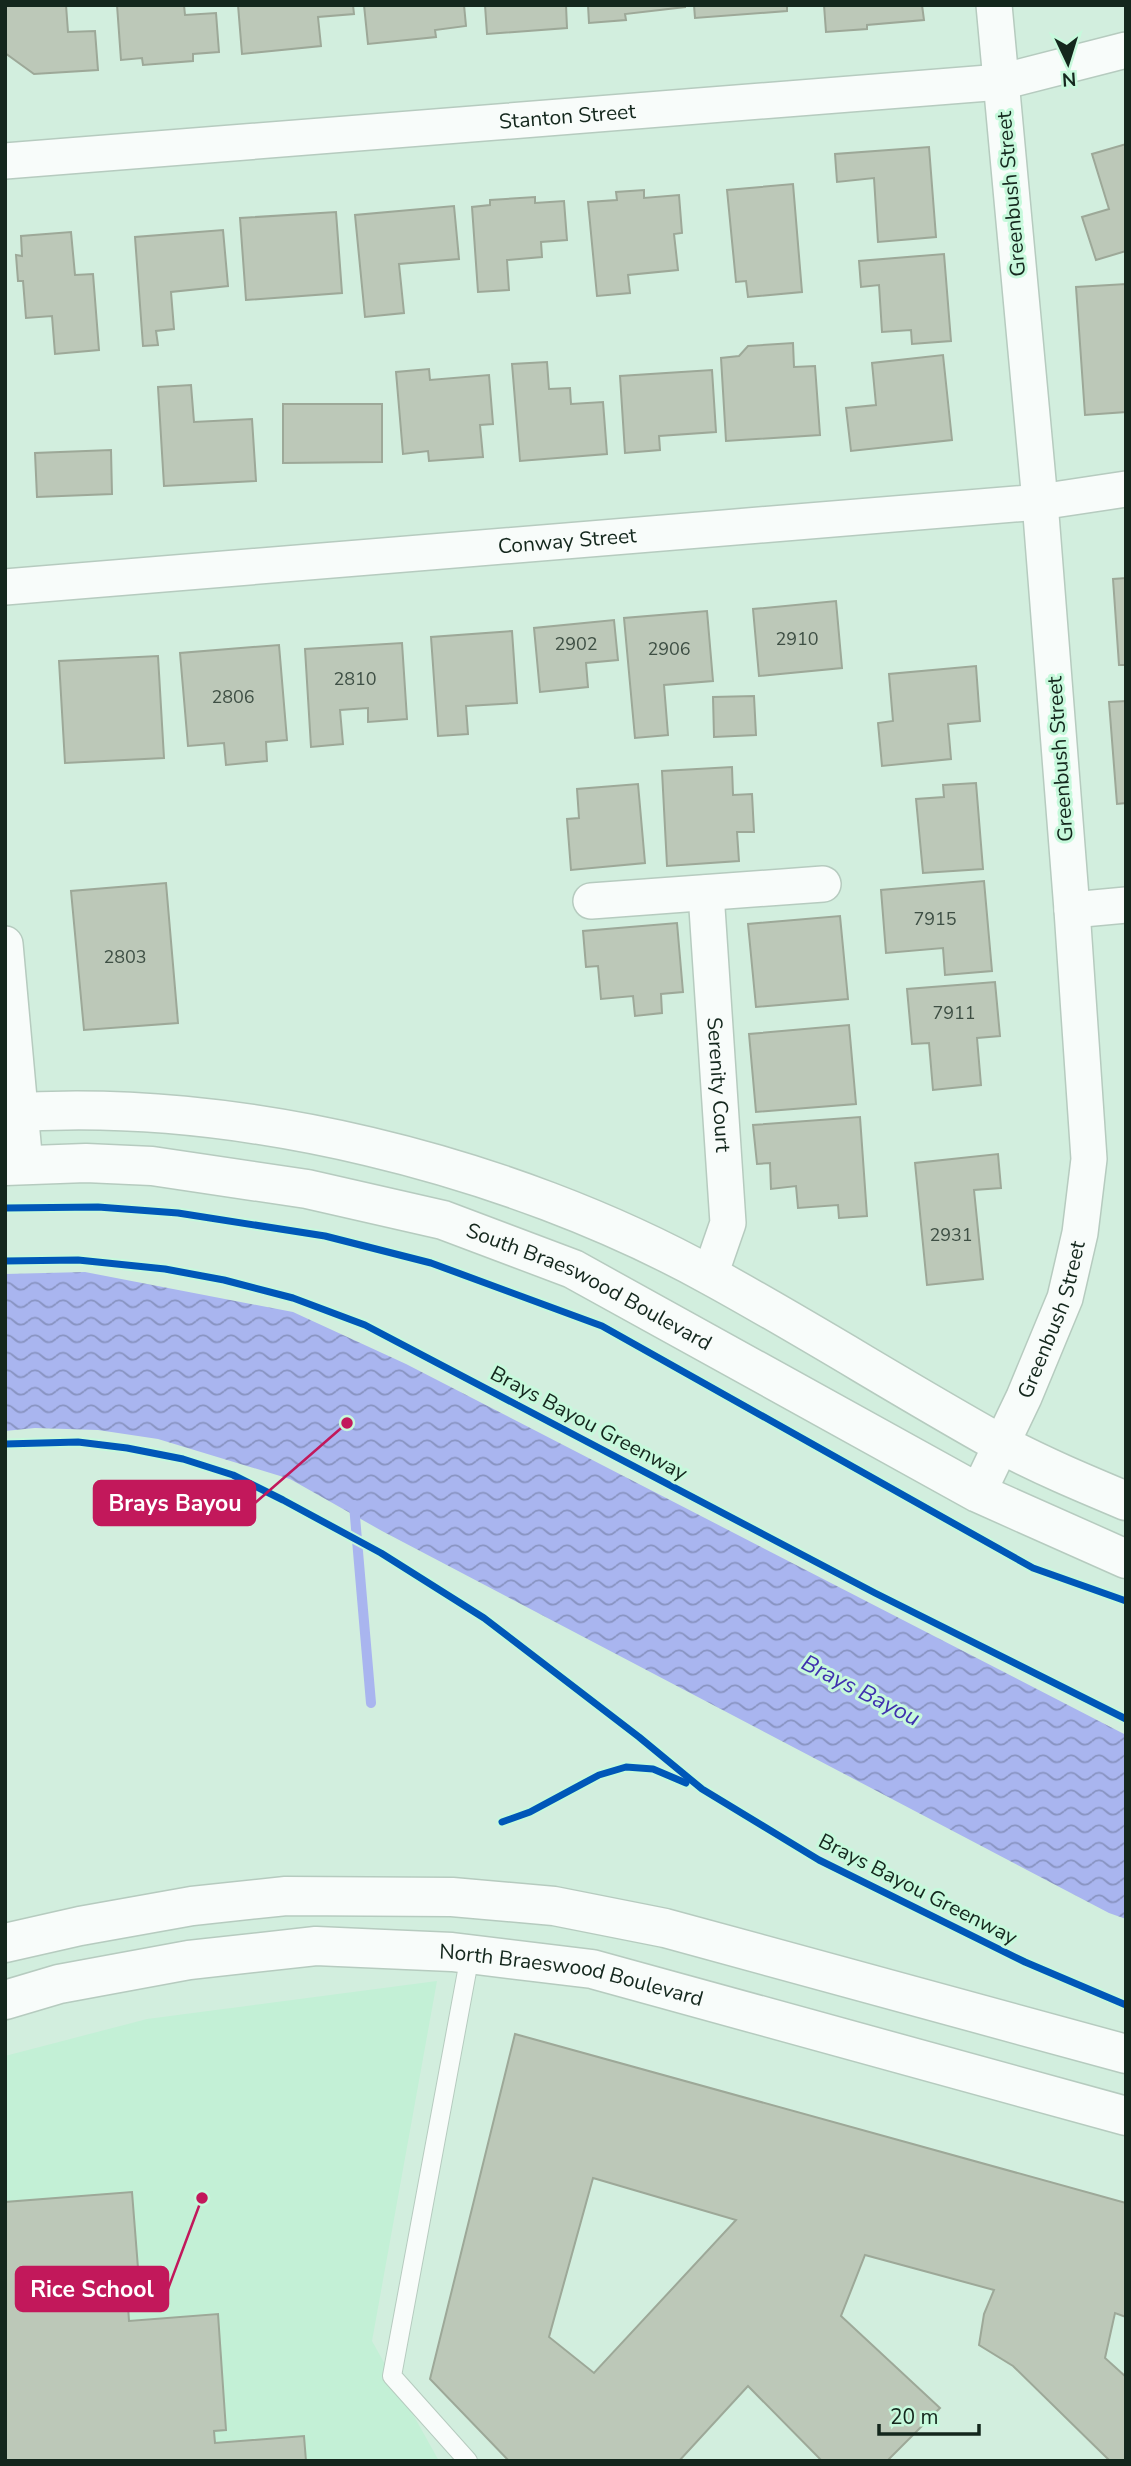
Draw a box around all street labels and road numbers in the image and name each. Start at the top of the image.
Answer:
street label: Stanton Street [498,97,637,136]
street label: Greenbush Street [990,110,1032,278]
street label: Conway Street [497,521,638,560]
street label: Greenbush Street [1040,675,1080,843]
street label: Serenity Court [700,1016,737,1154]
street label: South Braeswood Boulevard [462,1216,717,1357]
street label: Greenbush Street [1011,1237,1092,1403]
street label: Brays Bayou Greenway [486,1359,693,1487]
street label: Brays Bayou Greenway [814,1827,1022,1951]
street label: North Braeswood Boulevard [439,1937,706,2013]

